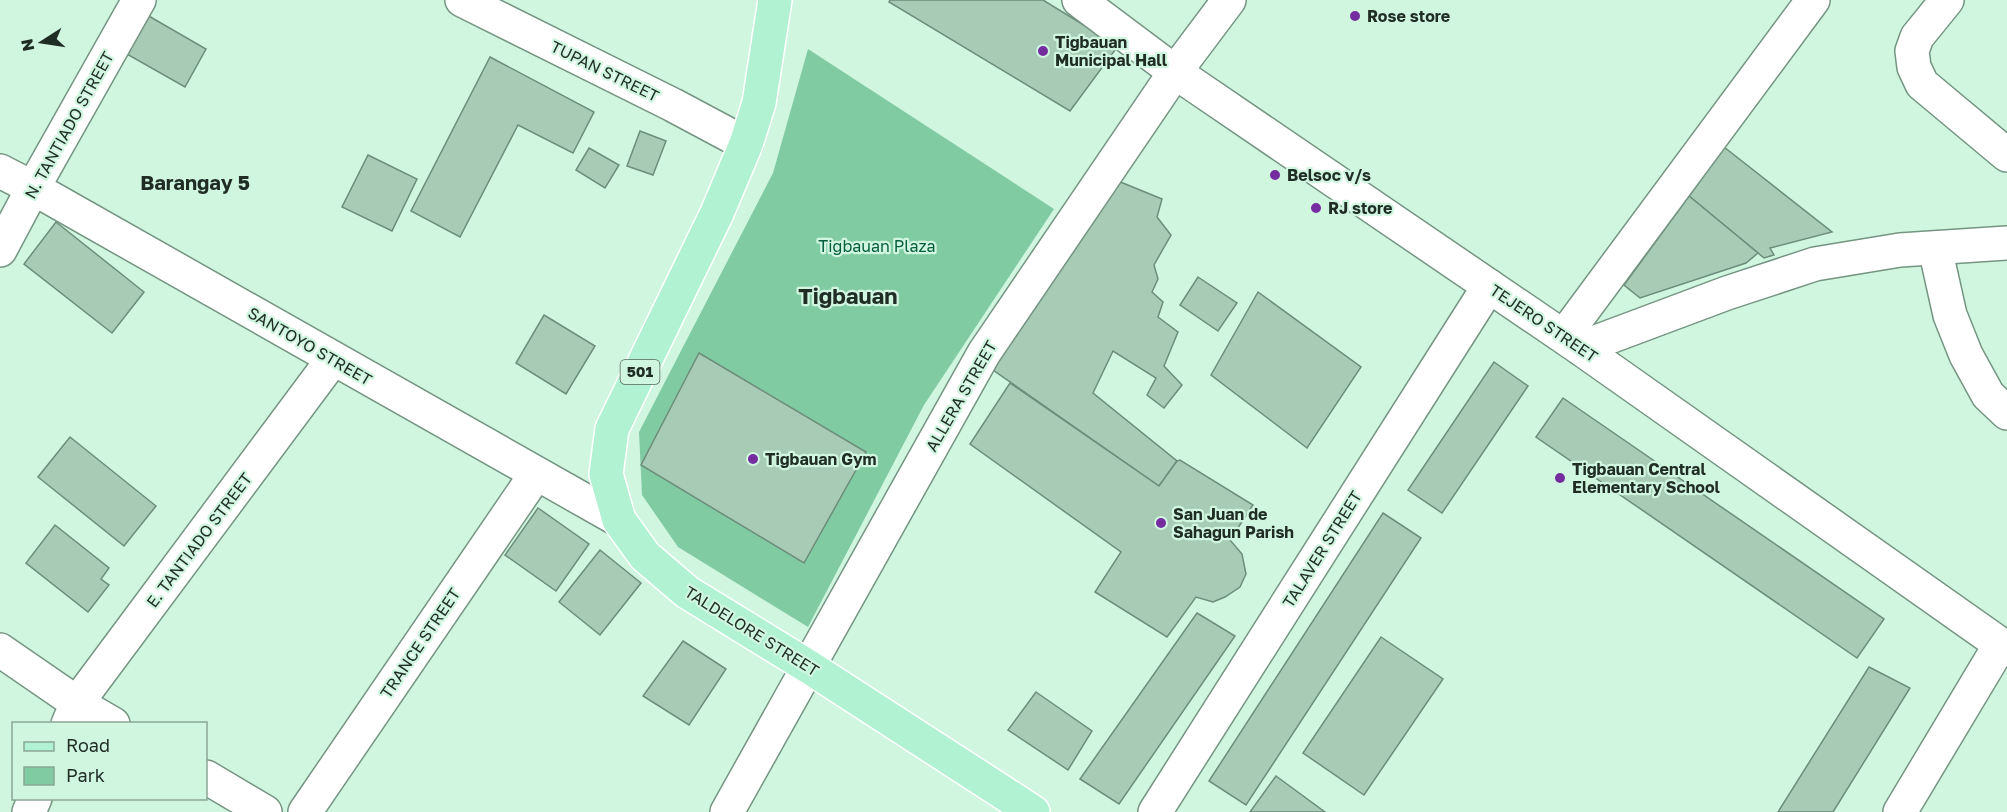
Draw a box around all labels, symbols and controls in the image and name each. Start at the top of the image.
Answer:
place label: Rose store [1367,6,1450,26]
marker: Rose store [1348,9,1362,23]
north arrow [12,12,72,72]
place label: Tigbauan Municipal Hall [1055,32,1168,70]
street label: TUPAN STREET [548,36,663,106]
text: N [16,37,38,53]
marker: Tigbauan Municipal Hall [1036,44,1050,58]
street label: N. TANTIADO STREET [20,48,118,202]
place label: Belsoc v/s [1287,165,1371,185]
marker: Belsoc v/s [1268,168,1282,182]
district label: Barangay 5 [140,170,250,194]
place label: RJ store [1328,198,1392,218]
marker: RJ store [1309,201,1323,215]
park label: Tigbauan Plaza [818,236,936,256]
street label: TEJERO STREET [1486,280,1602,366]
district label: Tigbauan [798,282,898,309]
street label: SANTOYO STREET [244,302,376,390]
street label: ALLERA STREET [921,337,1001,455]
road number: 501 [620,360,660,384]
place label: Tigbauan Gym [765,449,877,469]
marker: Tigbauan Gym [746,452,760,466]
place label: Tigbauan Central Elementary School [1572,459,1721,497]
street label: E. TANTIADO STREET [142,469,256,611]
marker: Tigbauan Central Elementary School [1553,471,1567,485]
street label: TALAVER STREET [1278,487,1366,611]
place label: San Juan de Sahagun Parish [1173,504,1294,542]
marker: San Juan de Sahagun Parish [1154,516,1168,530]
street label: TALDELORE STREET [681,581,823,681]
street label: TRANCE STREET [376,584,464,702]
legend [12,722,207,800]
text: Road [66,734,110,756]
text: Park [66,764,105,786]

